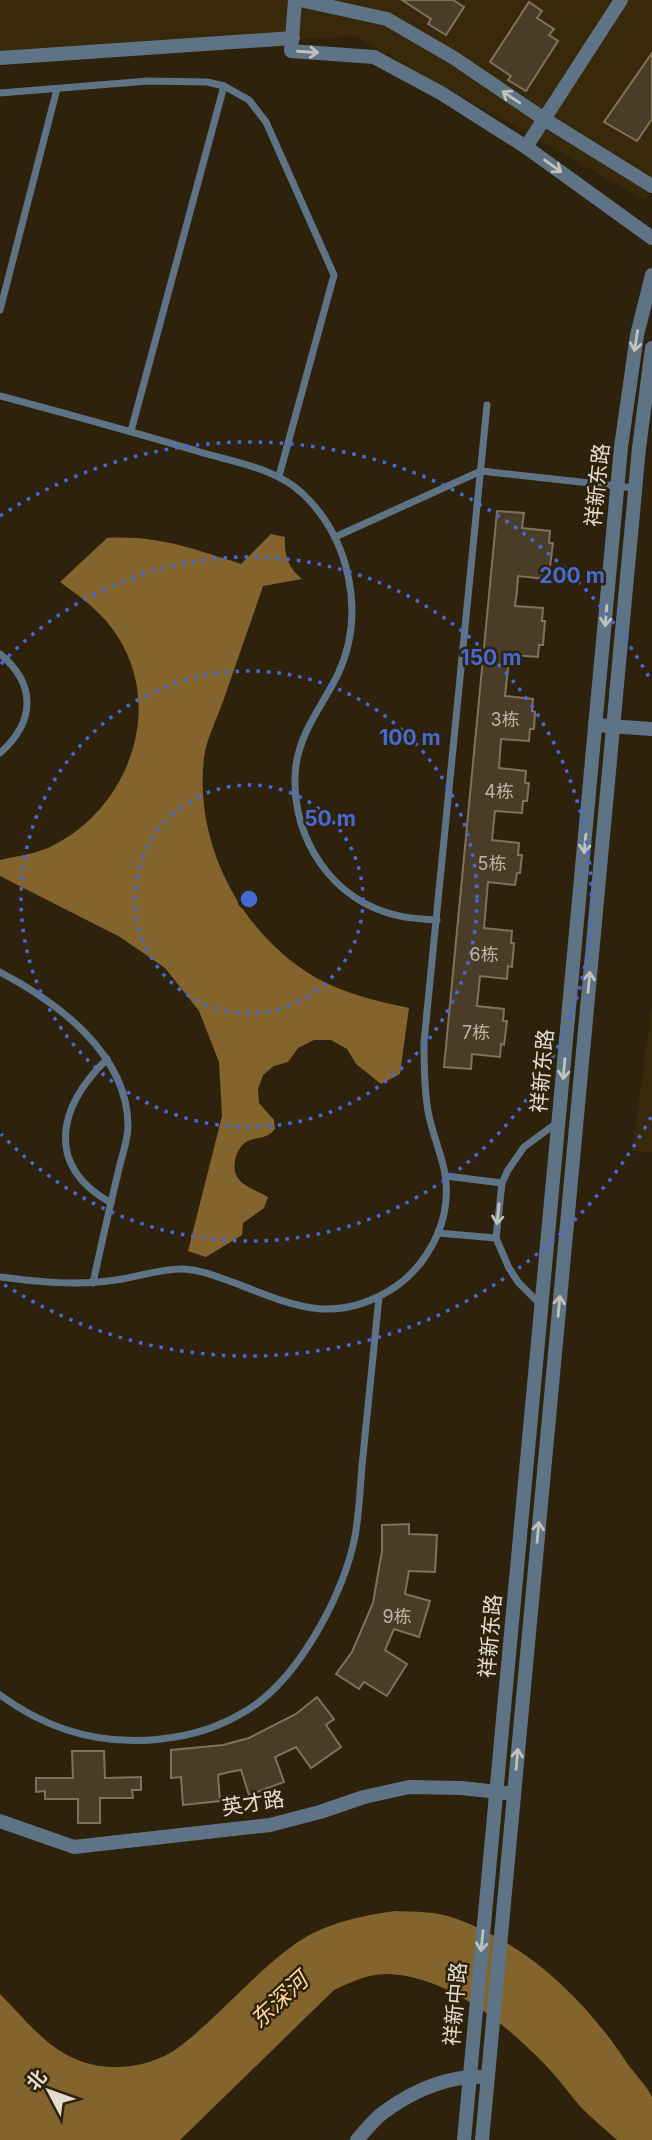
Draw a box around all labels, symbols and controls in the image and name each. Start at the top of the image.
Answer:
one-way arrow [296,46,319,59]
one-way arrow [502,90,521,104]
one-way arrow [543,159,562,174]
one-way arrow [629,330,642,352]
street label: 祥新东路 [580,442,614,528]
text: 200 m [539,563,605,588]
one-way arrow [599,604,612,627]
text: 150 m [461,645,521,670]
house number: 3栋 [490,709,520,730]
text: 100 m [379,725,441,750]
house number: 4栋 [484,781,514,802]
text: 50 m [304,806,356,831]
one-way arrow [578,831,591,854]
house number: 5栋 [478,853,506,874]
centre of rings [237,887,261,911]
house number: 6栋 [469,944,499,965]
one-way arrow [583,971,596,993]
house number: 7栋 [462,1022,490,1043]
street label: 祥新东路 [526,1028,558,1114]
one-way arrow [557,1057,570,1080]
one-way arrow [492,1202,505,1225]
one-way arrow [553,1295,566,1317]
one-way arrow [532,1521,545,1544]
street label: 祥新东路 [474,1593,506,1679]
house number: 9栋 [382,1606,412,1627]
one-way arrow [511,1748,524,1771]
street label: 英才路 [220,1786,286,1820]
one-way arrow [475,1929,488,1952]
street label: 祥新中路 [439,1961,471,2047]
water label: 东深河 [244,1964,317,2034]
north arrow [14,2056,84,2126]
text: 北 [22,2065,51,2095]

